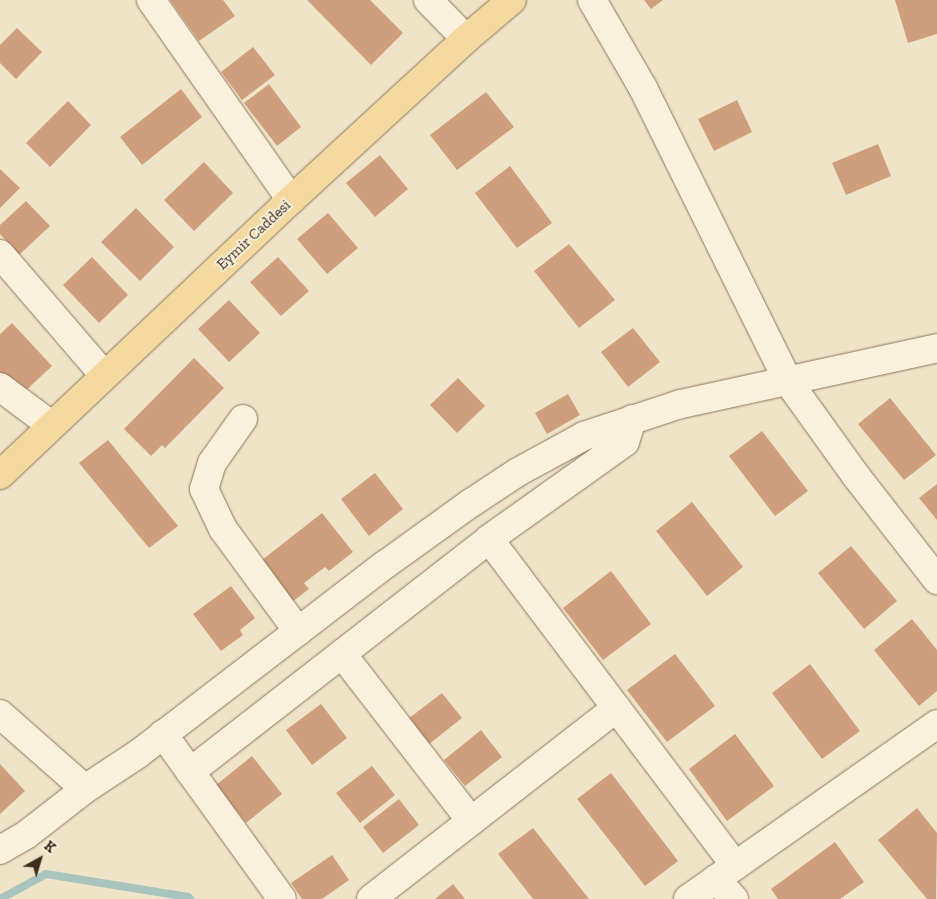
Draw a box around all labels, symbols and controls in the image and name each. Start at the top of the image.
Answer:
street label: Eymir Caddesi [213,196,295,274]
north arrow [15,834,65,884]
text: K [41,837,59,857]

